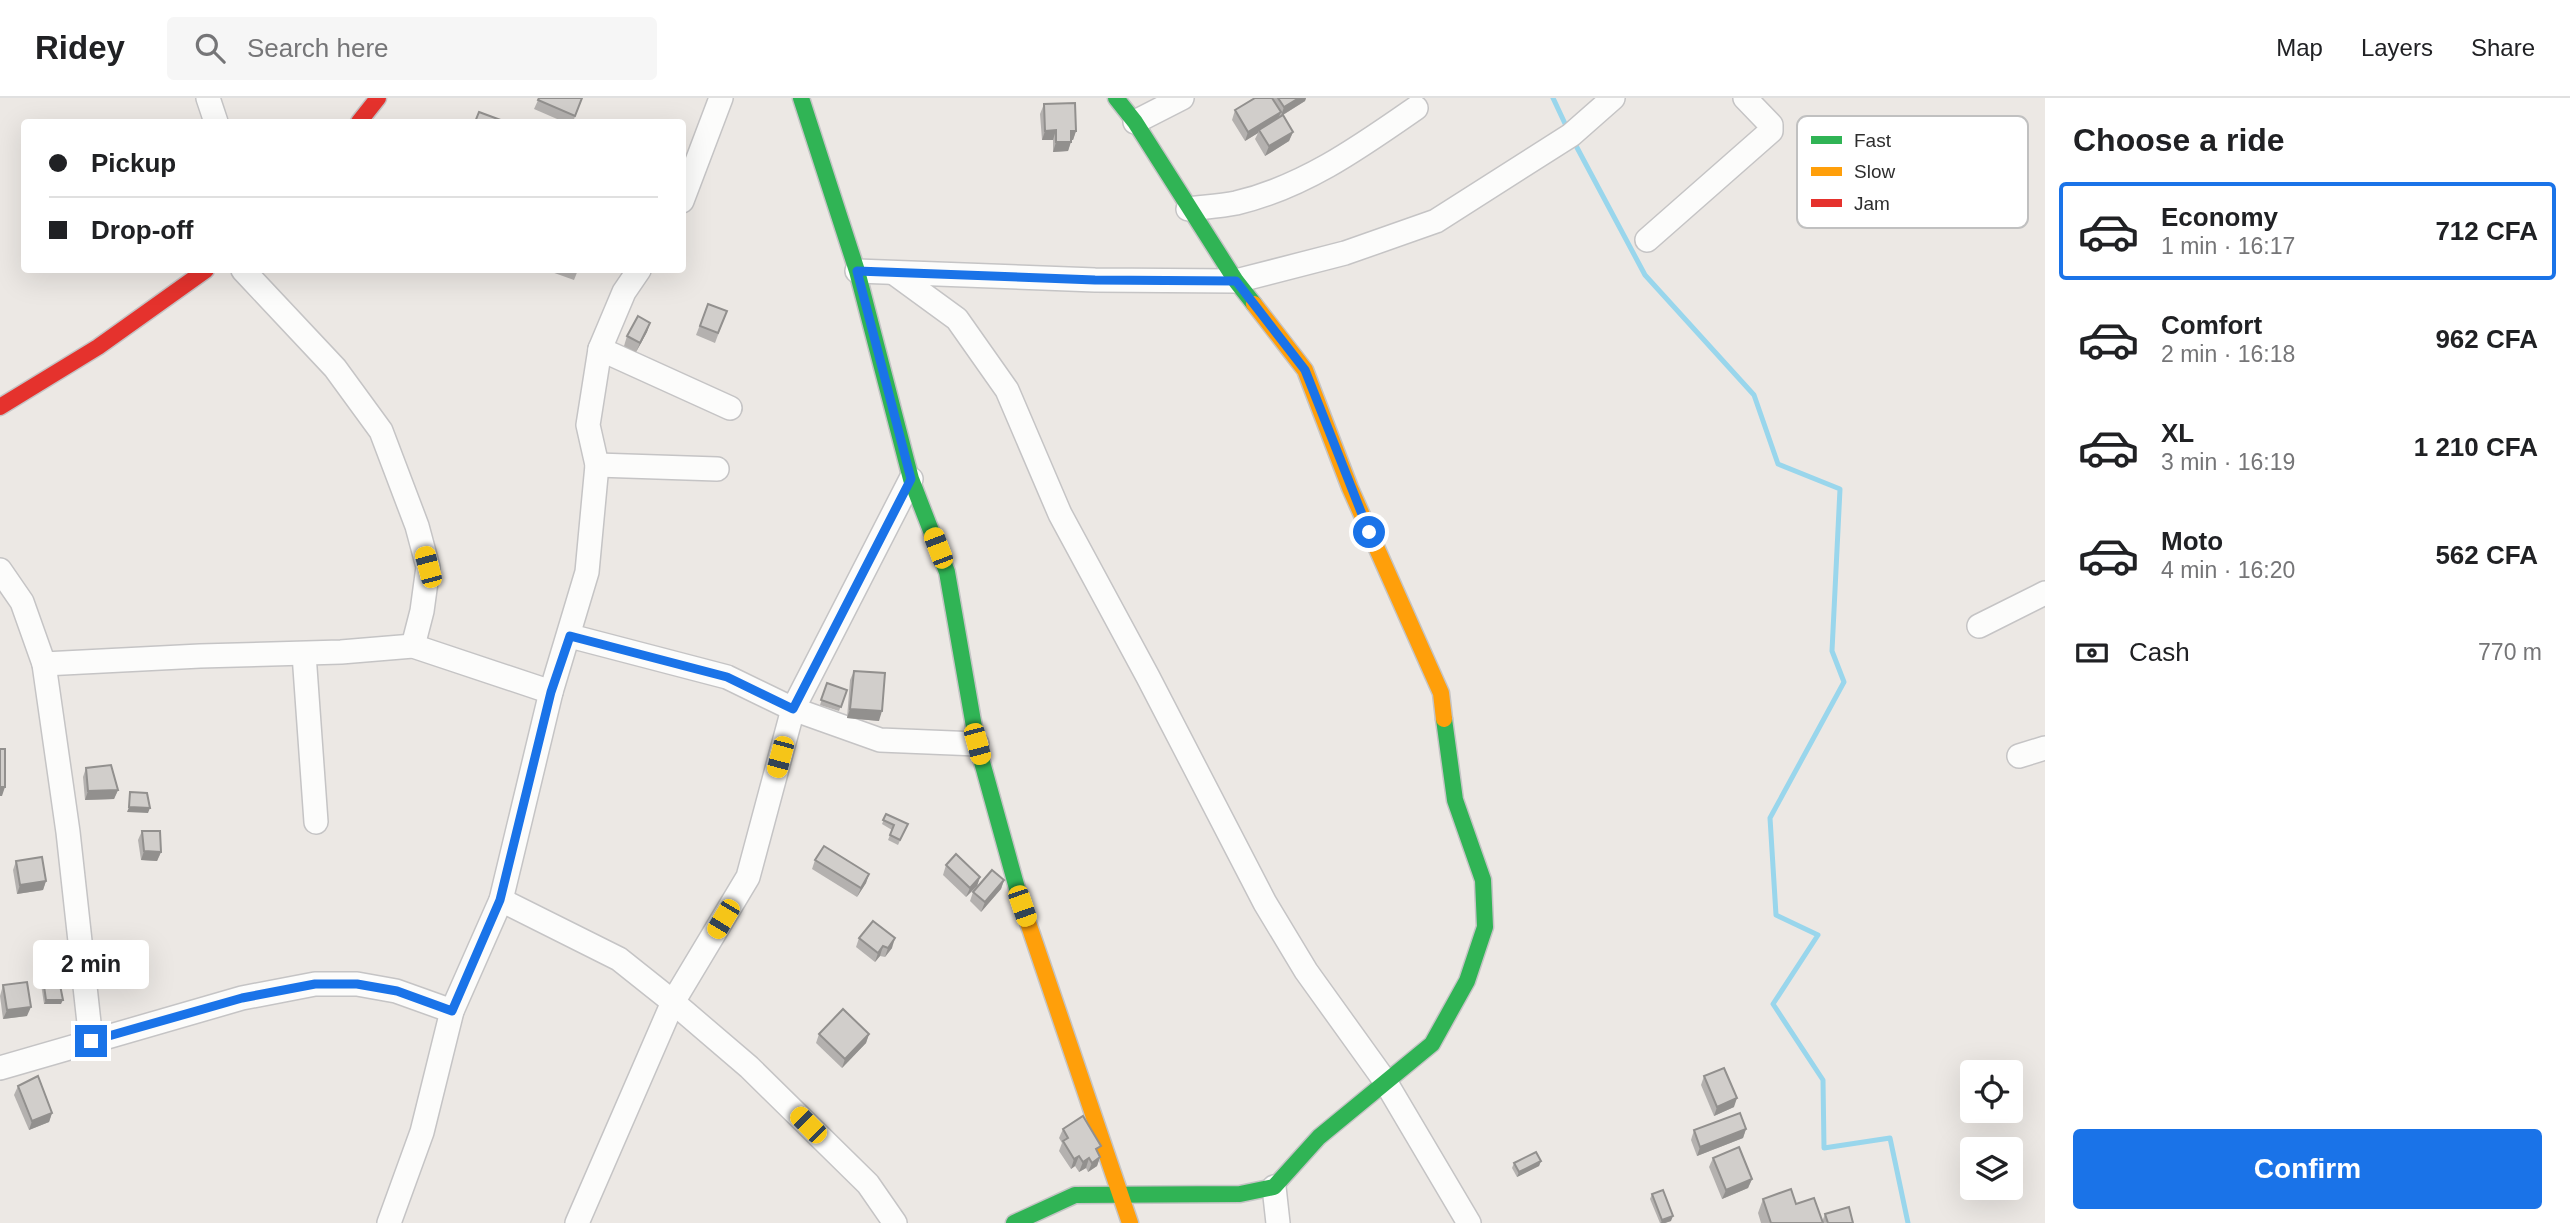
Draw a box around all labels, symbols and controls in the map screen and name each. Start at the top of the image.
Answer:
search box [167,17,657,80]
text: Ridey [35,29,125,66]
icon: search [191,29,229,67]
text: Search here [247,33,389,63]
text: Map [2276,34,2323,61]
text: Layers [2361,34,2433,61]
text: Share [2471,34,2535,61]
legend [1797,116,2028,228]
text: Choose a ride [2073,122,2285,158]
text: Fast [1854,130,1892,151]
text: Pickup [91,148,176,178]
text: Slow [1854,161,1895,182]
text: Jam [1854,193,1890,214]
icon: car [2077,200,2140,263]
text: Economy [2161,202,2278,232]
text: Drop-off [91,215,194,245]
text: 712 CFA [2435,216,2538,246]
text: 1 min · 16:17 [2161,233,2295,259]
icon: car [2077,308,2140,371]
text: Comfort [2161,310,2262,340]
text: 962 CFA [2435,324,2538,354]
text: 2 min · 16:18 [2161,341,2295,367]
icon: car [2077,416,2140,479]
text: XL [2161,418,2194,448]
text: 1 210 CFA [2414,432,2538,462]
text: 3 min · 16:19 [2161,449,2295,475]
route start [1353,516,1385,548]
icon: car [2077,524,2140,587]
car [921,525,956,571]
text: Moto [2161,526,2223,556]
text: 562 CFA [2435,540,2538,570]
car [413,544,444,590]
text: 4 min · 16:20 [2161,557,2295,583]
icon: cash [2073,634,2111,672]
text: Cash [2129,637,2190,667]
text: 770 m [2478,639,2542,665]
car [962,721,993,767]
car [765,734,796,780]
car [1006,883,1039,929]
car [704,896,743,942]
callout: 2 min [33,940,149,988]
text: 2 min [61,951,121,977]
route end [75,1025,107,1057]
map controls [1960,1060,2023,1200]
button: locate [1960,1060,2023,1123]
car [786,1103,831,1147]
button: Confirm [2073,1129,2542,1209]
button: layers [1960,1137,2023,1200]

